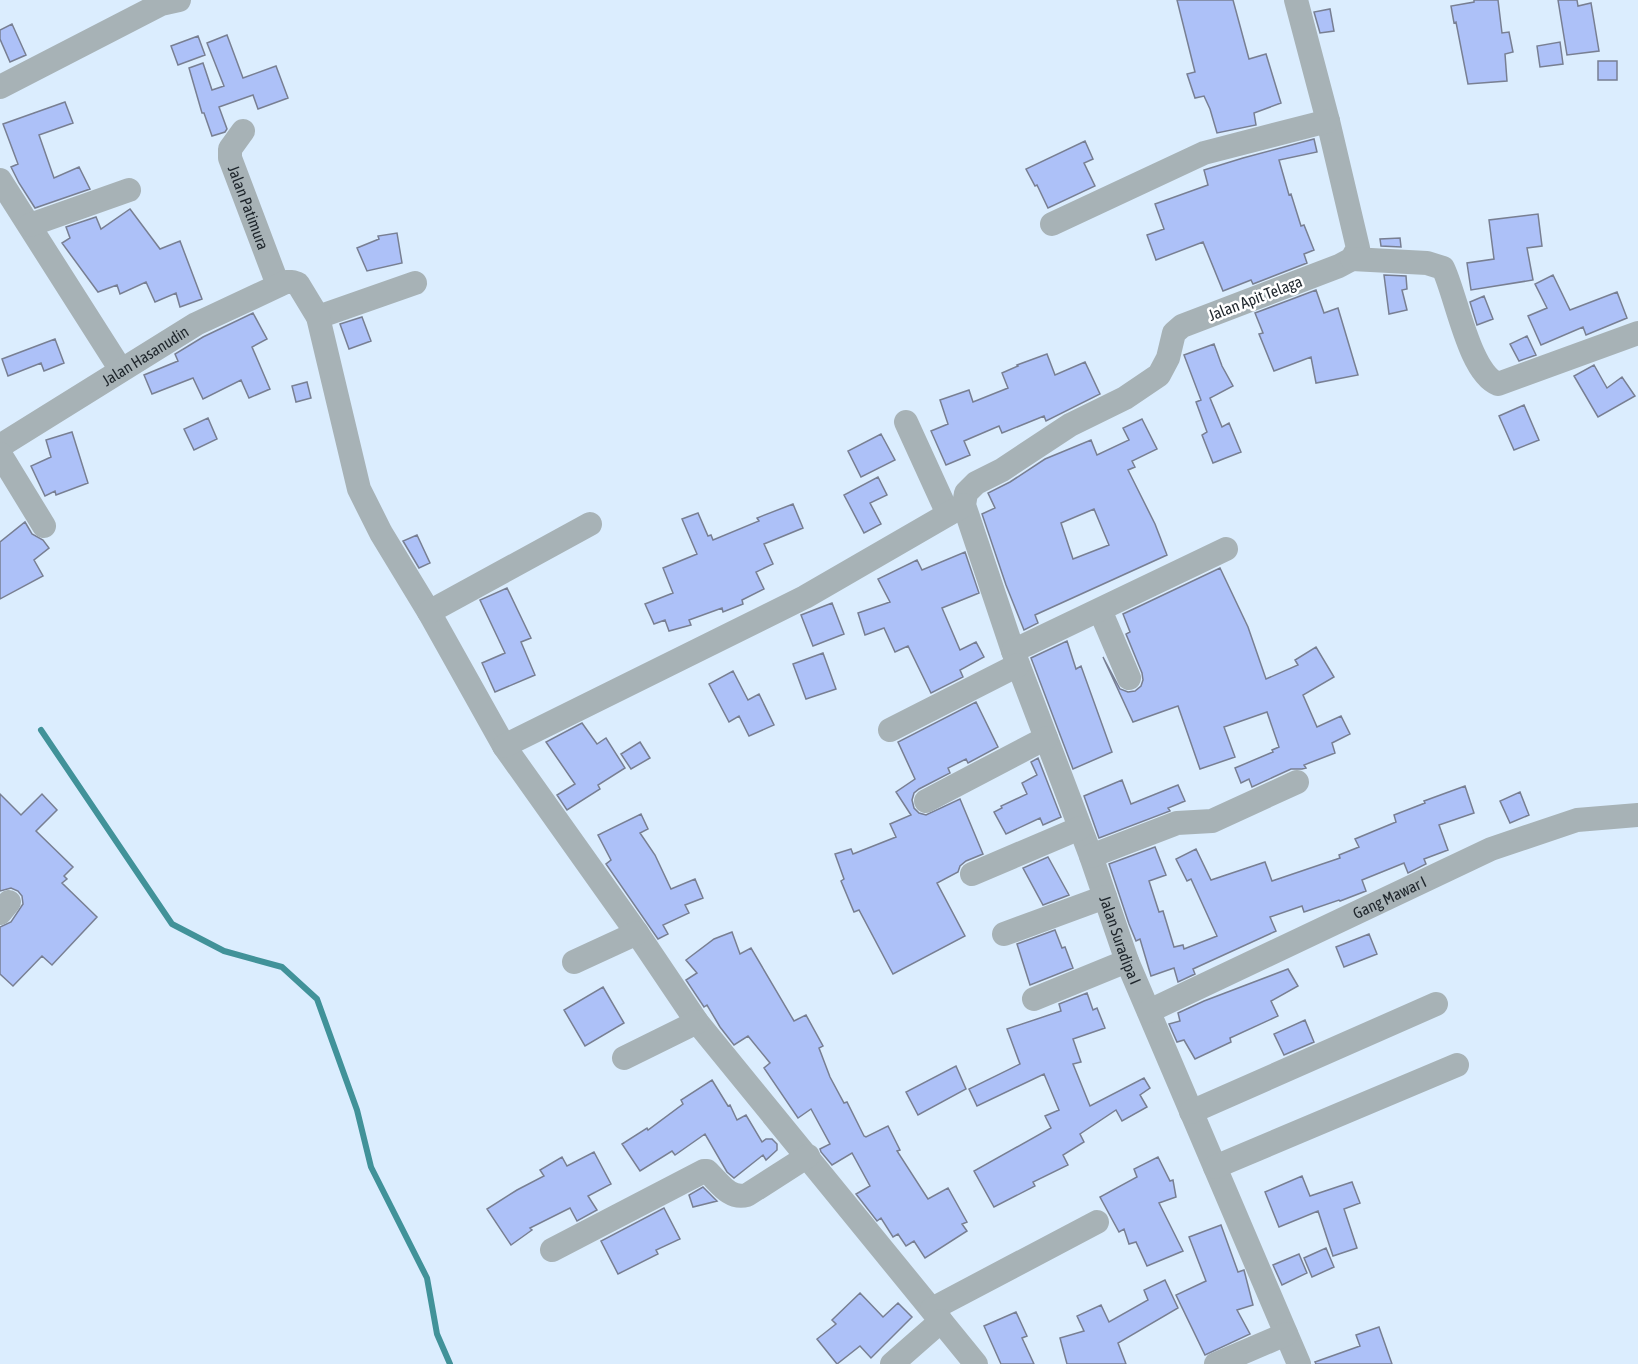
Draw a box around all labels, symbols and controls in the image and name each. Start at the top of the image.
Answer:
street label: Jalan Patimura [225,163,273,252]
street label: Jalan Apit Telaga [1206,272,1305,325]
street label: Jalan Hasanudin [99,322,192,389]
street label: Gang Mawar I [1350,872,1429,922]
street label: Jalan Suradipa I [1096,893,1145,987]

